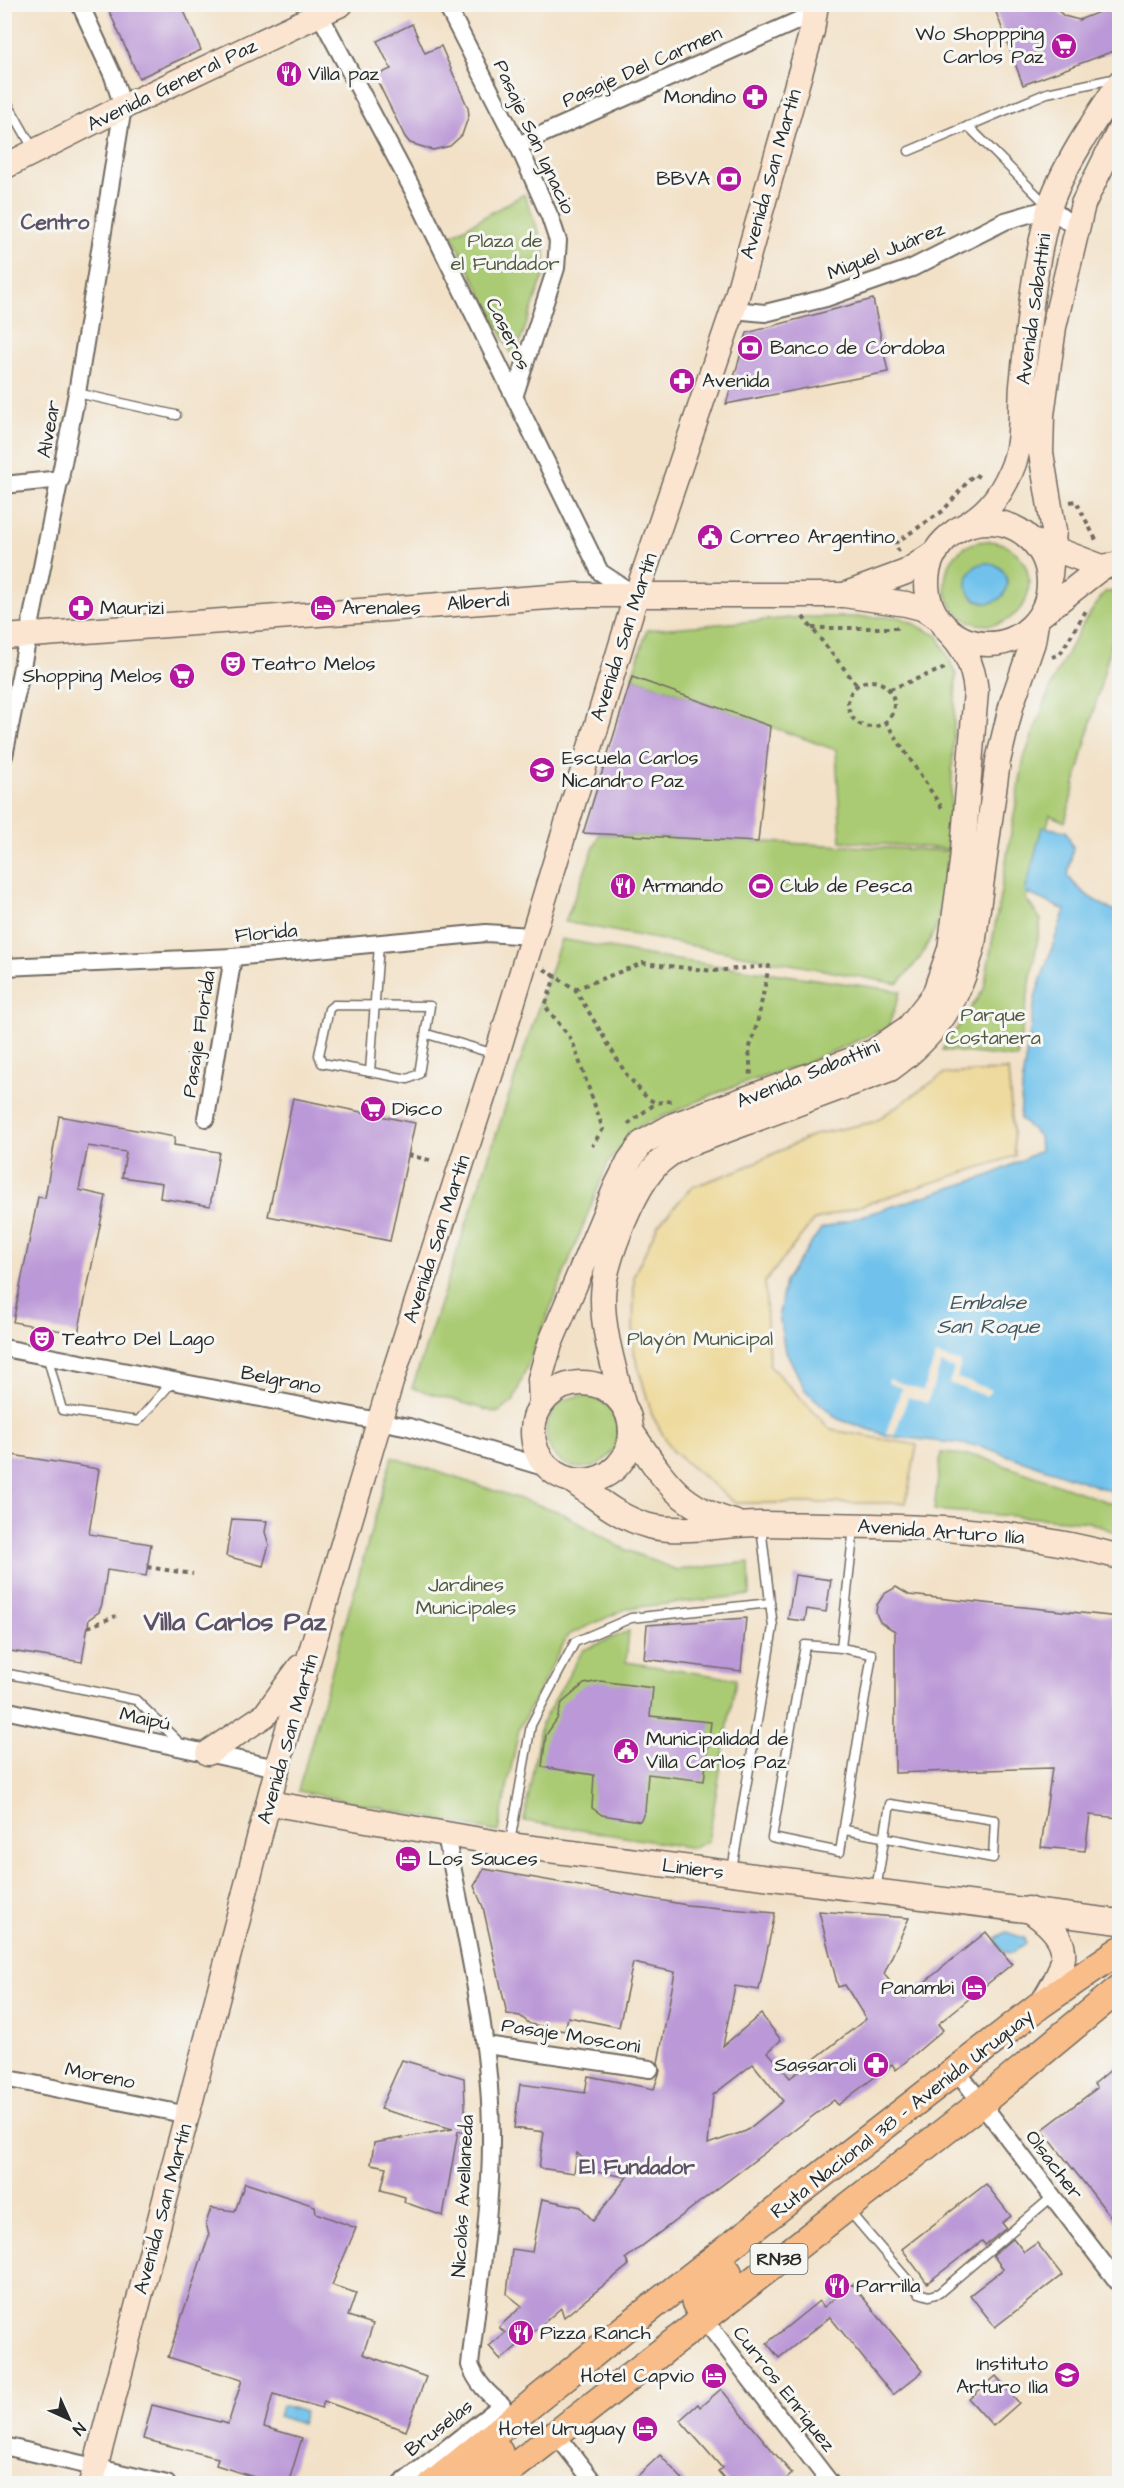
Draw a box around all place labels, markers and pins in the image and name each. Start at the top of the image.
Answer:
place label: Wo Shoppping Carlos Paz [915,20,1044,71]
supermarket icon: Wo Shoppping Carlos Paz [1049,31,1079,61]
restaurant icon: Villa paz [274,59,304,89]
place label: Villa paz [308,60,379,88]
pharmacy icon: Mondino [740,82,770,112]
place label: Mondino [664,83,736,111]
bank icon: BBVA [714,164,744,194]
place label: BBVA [656,165,710,193]
bank icon: Banco de Córdoba [735,333,765,363]
place label: Banco de Córdoba [770,334,945,362]
pharmacy icon: Avenida [667,366,697,396]
place label: Avenida [702,367,769,395]
public building icon: Correo Argentino [695,522,725,552]
place label: Correo Argentino [730,523,895,552]
pharmacy icon: Maurizi [66,593,96,623]
hotel icon: Arenales [308,593,338,623]
place label: Maurizi [100,594,164,622]
place label: Arenales [342,594,421,622]
theatre icon: Teatro Melos [218,649,248,679]
place label: Teatro Melos [252,650,376,678]
supermarket icon: Shopping Melos [167,661,197,691]
place label: Shopping Melos [23,662,162,691]
place label: Escuela Carlos Nicandro Paz [562,744,699,795]
school or university icon: Escuela Carlos Nicandro Paz [527,755,557,785]
restaurant icon: Armando [608,871,638,901]
sports icon: Club de Pesca [746,871,776,901]
place label: Armando [642,872,723,900]
place label: Club de Pesca [780,872,912,900]
supermarket icon: Disco [358,1094,388,1124]
place label: Disco [392,1095,442,1123]
theatre icon: Teatro Del Lago [27,1324,57,1354]
place label: Teatro Del Lago [62,1325,214,1354]
place label: Municipalidad de Villa Carlos Paz [646,1725,789,1776]
public building icon: Municipalidad de Villa Carlos Paz [611,1736,641,1766]
hotel icon: Los Sauces [393,1844,423,1874]
place label: Los Sauces [428,1845,538,1873]
hotel icon: Panambi [959,1973,989,2003]
place label: Panambi [881,1974,954,2002]
pharmacy icon: Sassaroli [861,2050,891,2080]
place label: Sassaroli [774,2051,856,2079]
restaurant icon: Parrilla [822,2271,852,2301]
place label: Parrilla [856,2272,921,2300]
restaurant icon: Pizza Ranch [506,2318,536,2348]
place label: Pizza Ranch [540,2319,651,2347]
place label: Instituto Arturo Ilia [956,2350,1048,2401]
school or university icon: Instituto Arturo Ilia [1052,2360,1082,2390]
hotel icon: Hotel Capvio [699,2361,729,2391]
place label: Hotel Capvio [580,2362,694,2390]
hotel icon: Hotel Uruguay [630,2414,660,2444]
place label: Hotel Uruguay [499,2415,626,2444]

